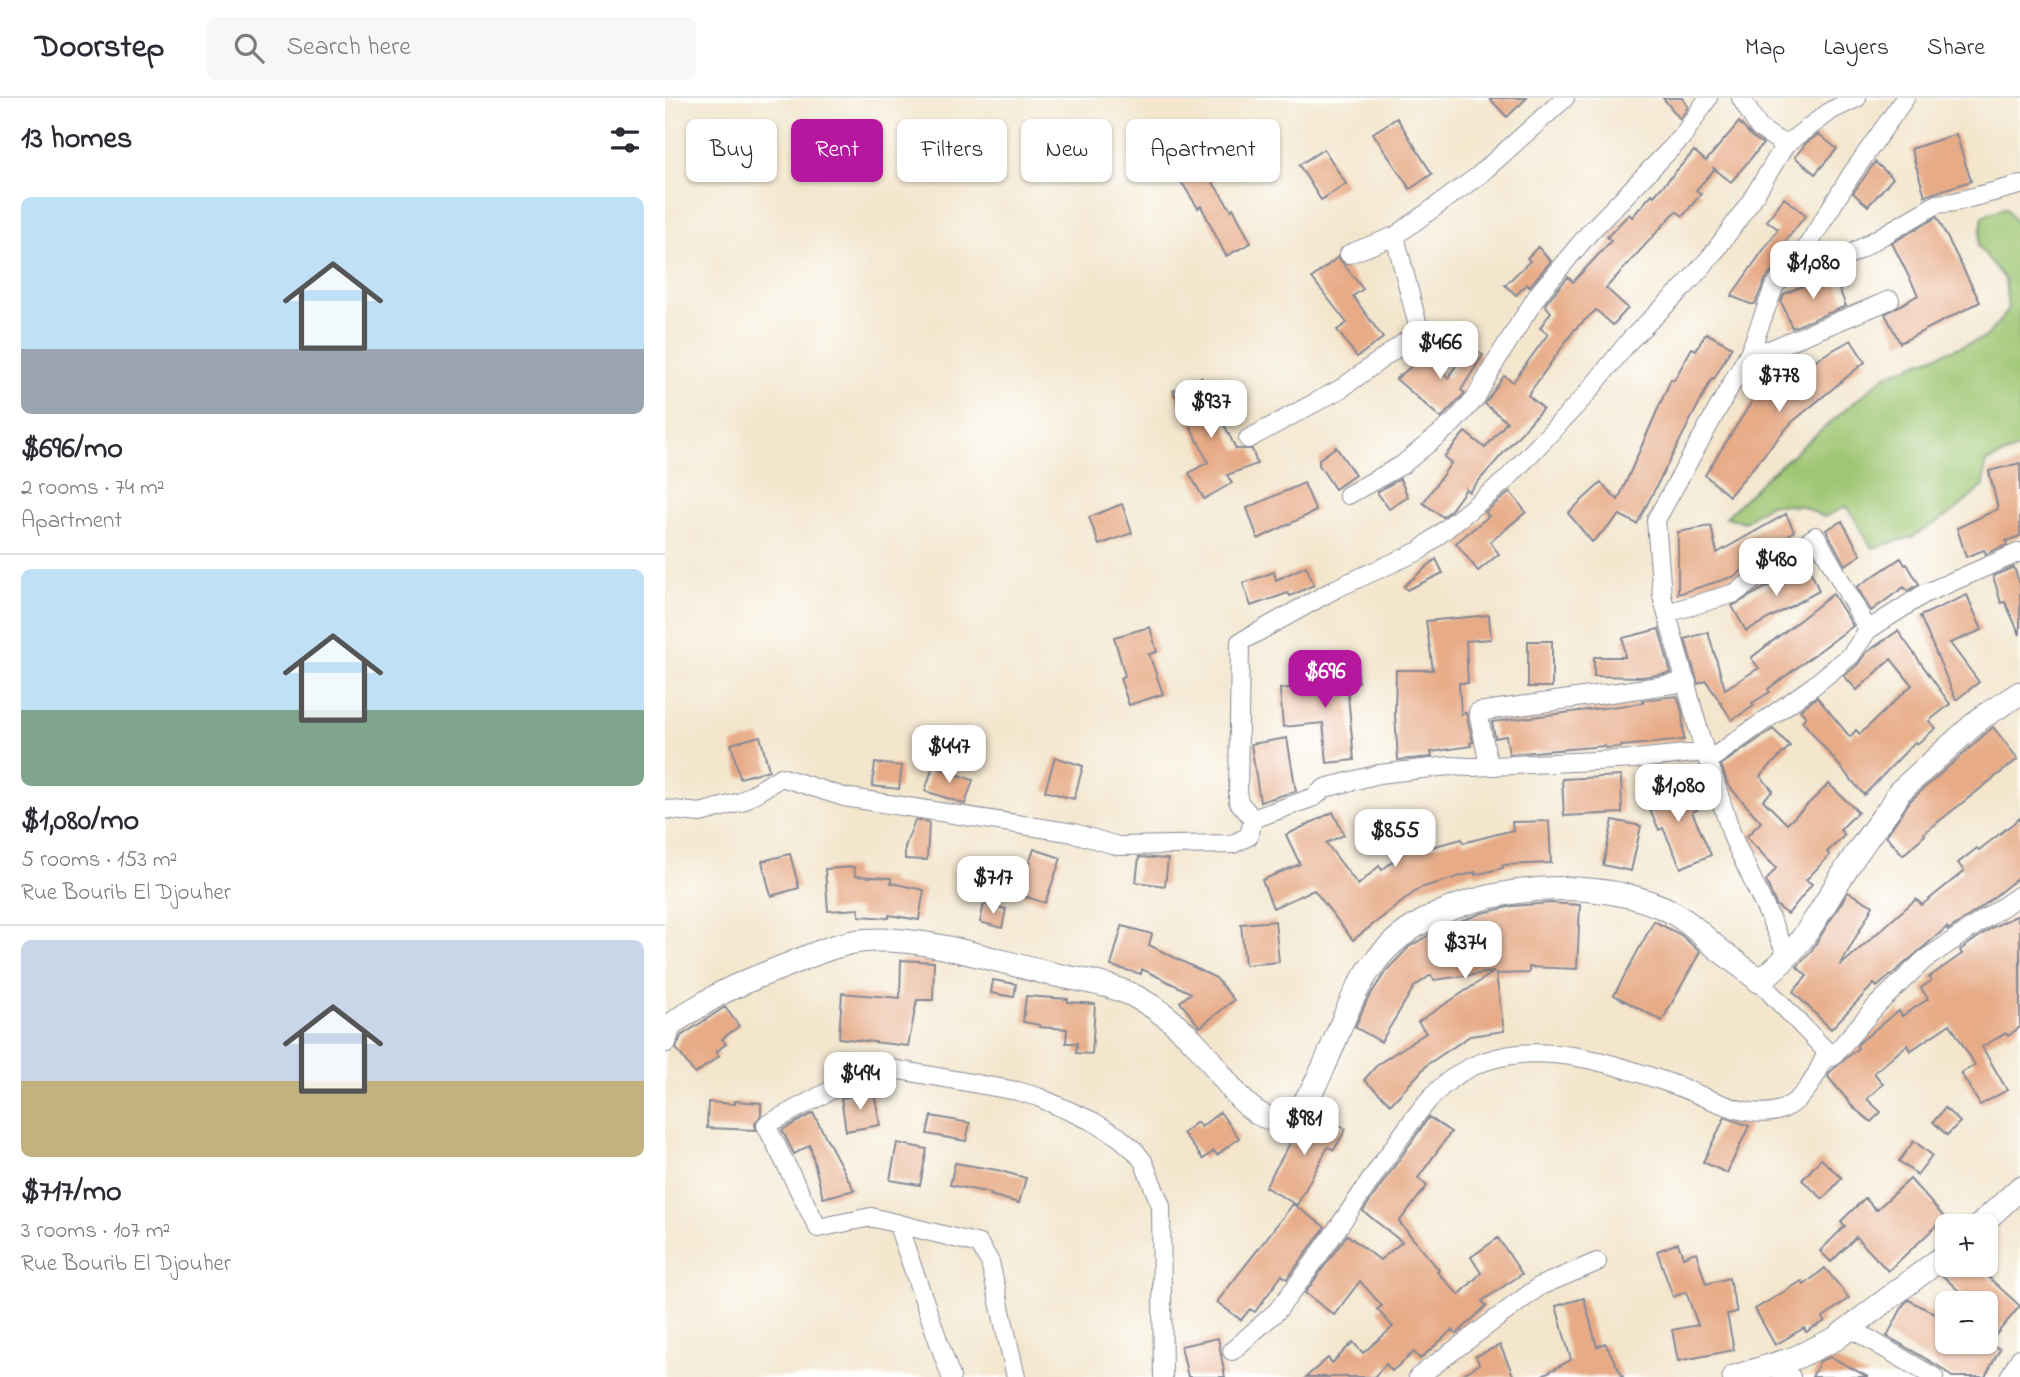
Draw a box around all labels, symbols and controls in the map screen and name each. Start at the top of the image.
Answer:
search box [206,17,696,80]
text: Doorstep [35,24,164,72]
icon: search [230,29,268,67]
text: Search here [286,29,411,67]
text: Map [1745,31,1785,66]
text: Layers [1823,31,1889,66]
text: Share [1927,31,1985,66]
text: 13 homes [21,118,132,162]
chip: Buy [686,119,777,182]
chip: Rent [791,119,883,182]
chip: Filters [897,119,1007,182]
chip: New [1021,119,1112,182]
chip: Apartment [1126,119,1280,182]
icon: filters [606,121,644,159]
pin: $1,080 [1756,242,1870,301]
icon: home [270,243,396,369]
text: $1,080 [1786,247,1840,280]
pin: $466 [1399,322,1481,381]
text: $466 [1418,327,1462,360]
pin: $778 [1738,354,1820,414]
text: $778 [1758,360,1800,393]
pin: $937 [1170,380,1252,440]
text: $937 [1191,386,1231,419]
text: $696/mo [21,428,123,472]
text: 2 rooms · 74 m² [21,472,165,505]
text: Apartment [21,505,122,538]
pin: $480 [1735,538,1817,598]
text: $480 [1755,544,1797,577]
icon: home [270,615,396,741]
pin: $696 [1284,650,1366,710]
text: $696 [1304,656,1346,689]
pin: $447 [908,726,990,785]
text: $447 [928,731,970,764]
pin: $1,080 [1621,764,1735,824]
text: $1,080 [1651,770,1705,803]
text: $1,080/mo [21,800,139,844]
pin: $855 [1354,810,1436,869]
text: $855 [1371,815,1419,848]
text: 5 rooms · 153 m² [21,844,177,877]
pin: $717 [952,856,1034,916]
text: $717 [973,862,1013,895]
text: Rue Bourib El Djouher [21,877,231,910]
pin: $374 [1424,922,1506,981]
text: $374 [1444,927,1486,960]
icon: home [270,986,396,1112]
pin: $494 [819,1052,901,1112]
text: $494 [840,1058,880,1091]
pin: $981 [1263,1098,1345,1157]
text: $981 [1286,1103,1322,1136]
text: $717/mo [21,1171,122,1215]
map controls [1935,1214,1998,1354]
button: + [1935,1214,1998,1277]
text: 3 rooms · 107 m² [21,1215,170,1248]
text: Rue Bourib El Djouher [21,1248,231,1281]
button: − [1935,1291,1998,1354]

